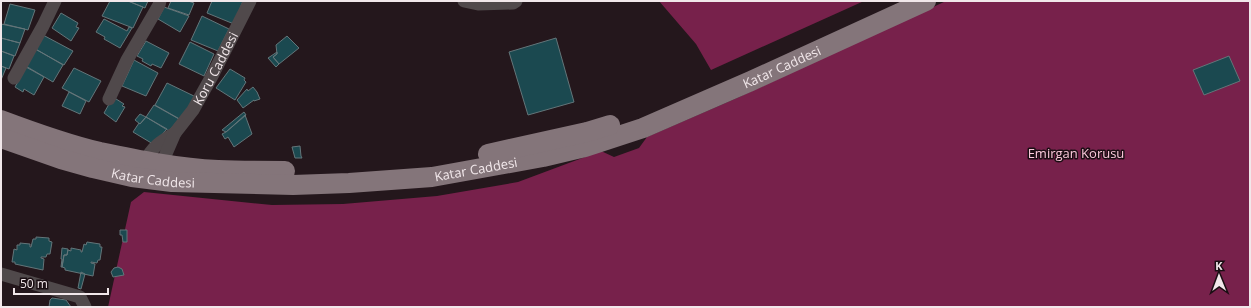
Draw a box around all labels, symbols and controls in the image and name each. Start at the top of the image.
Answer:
street label: Koru Caddesi [188,29,242,108]
street label: Katar Caddesi [740,41,824,93]
park label: Emirgan Korusu [1028,144,1124,162]
street label: Katar Caddesi [433,153,519,185]
street label: Katar Caddesi [110,164,195,192]
north arrow [1199,256,1239,296]
text: K [1215,258,1223,273]
scale bar [14,270,108,296]
text: 50 m [20,275,48,292]

